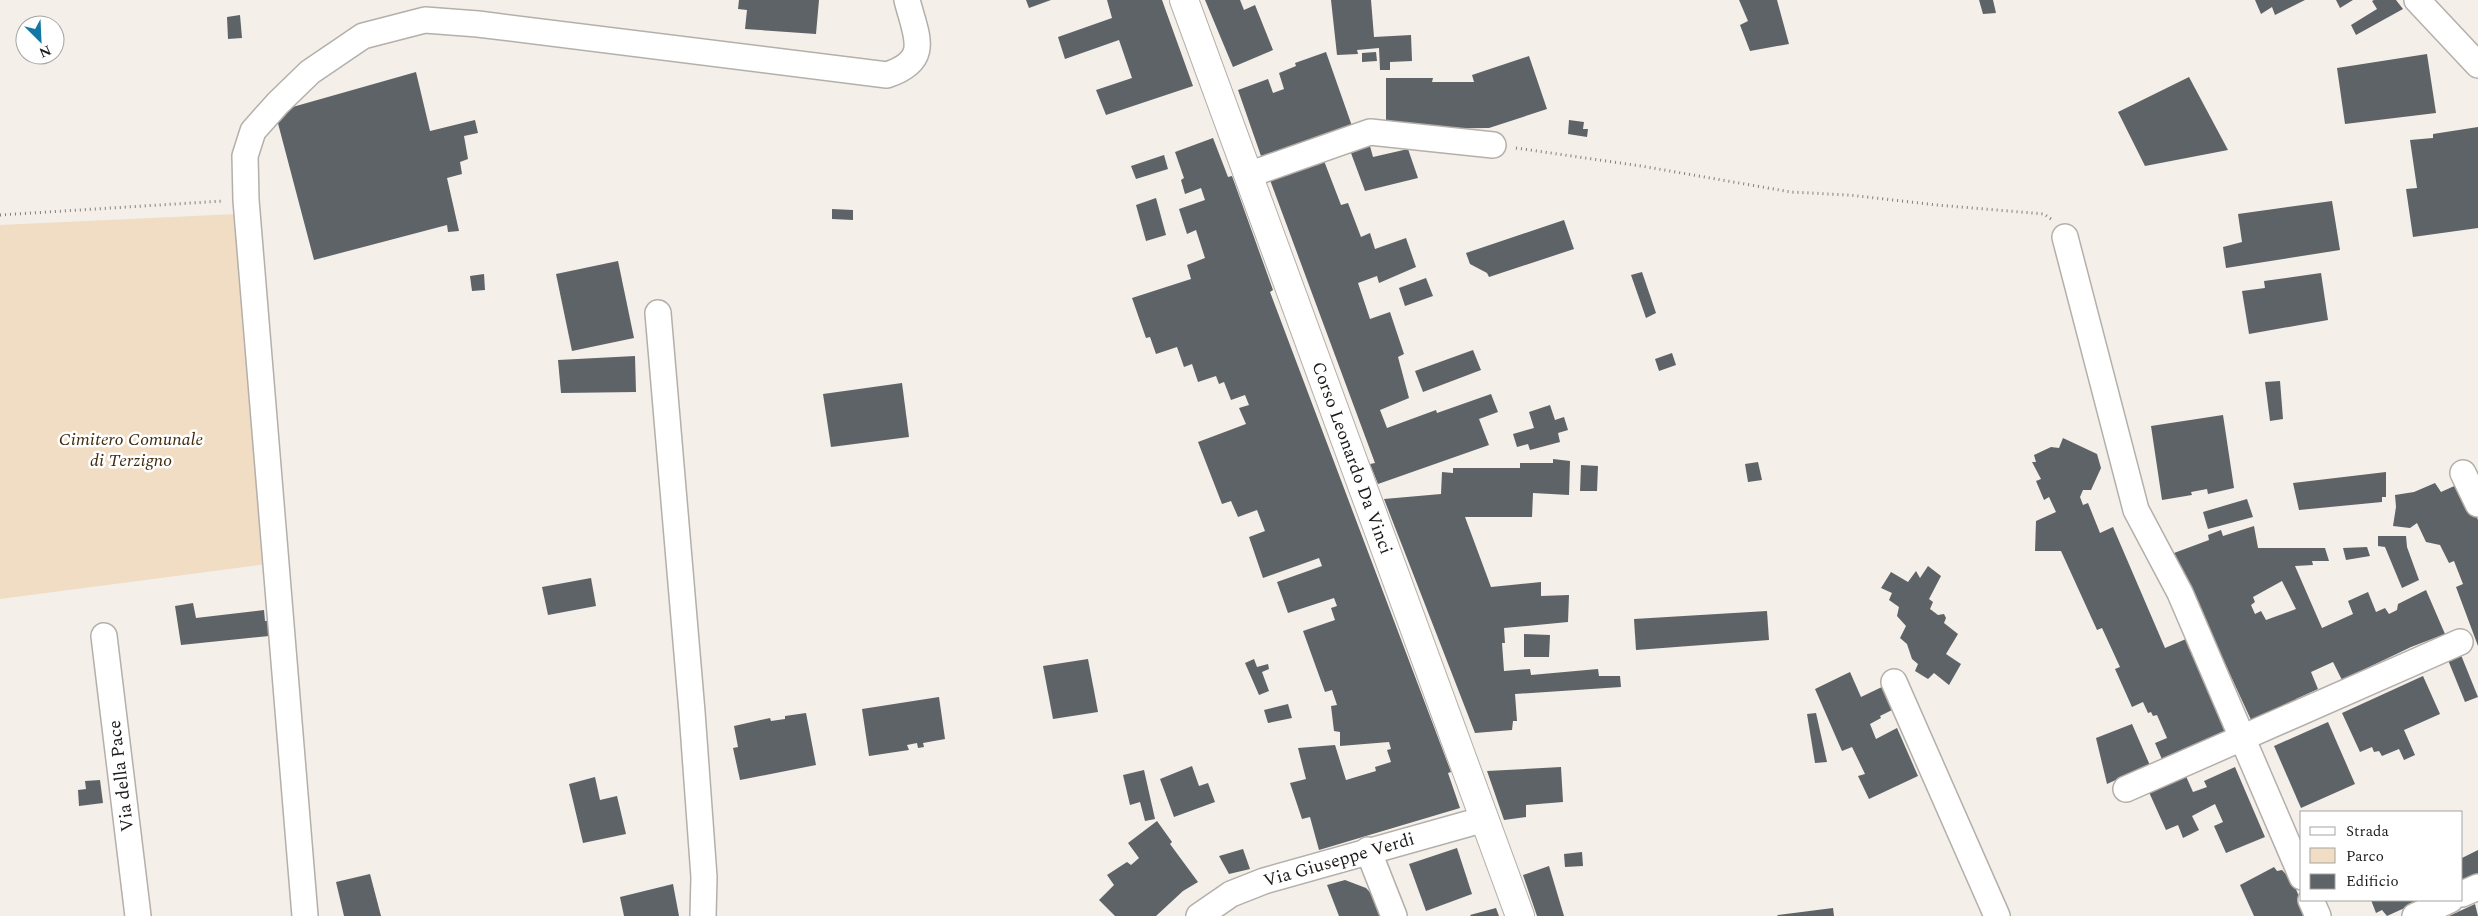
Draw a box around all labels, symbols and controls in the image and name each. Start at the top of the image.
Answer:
north arrow [15,15,65,65]
text: N [36,40,55,63]
street label: Corso Leonardo Da Vinci [1305,358,1399,558]
park label: Cimitero Comunale di Terzigno [59,426,203,474]
street label: Via della Pace [101,719,141,833]
legend [2300,811,2463,901]
text: Strada [2346,820,2389,843]
street label: Via Giuseppe Verdi [1260,826,1418,894]
text: Parco [2346,845,2384,868]
text: Edificio [2346,870,2399,893]

